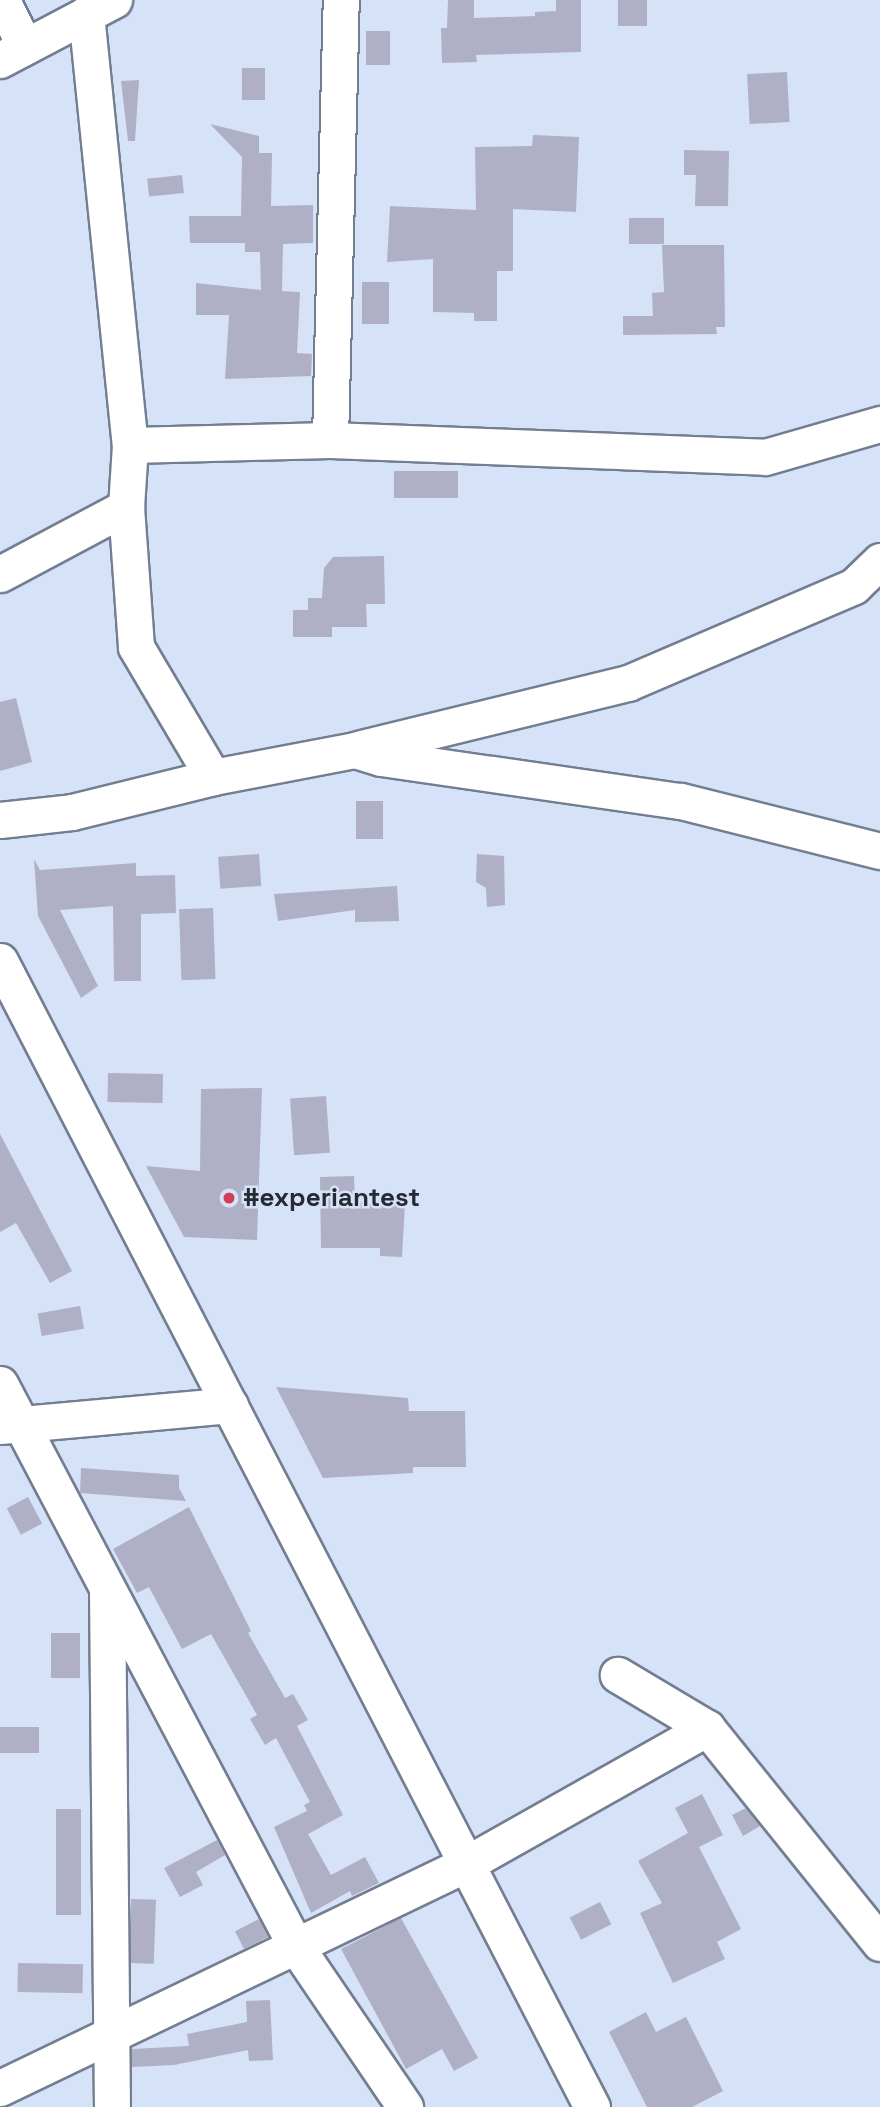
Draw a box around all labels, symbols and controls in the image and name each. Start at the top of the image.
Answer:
place label: #experiantest [243,1182,420,1214]
marker: #experiantest [221,1190,237,1206]

